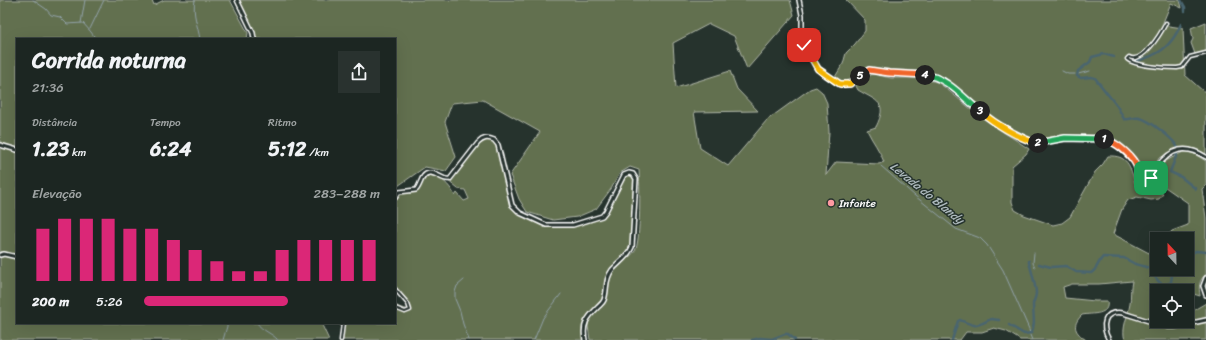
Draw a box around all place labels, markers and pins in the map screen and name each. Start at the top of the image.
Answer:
pin [787,28,821,62]
pin: 4 [915,65,935,85]
pin: 5 [850,66,870,86]
pin: 3 [970,101,990,121]
pin: 1 [1094,129,1114,149]
pin: 2 [1028,133,1048,153]
pin [1134,161,1168,195]
place label: Infante [838,194,876,213]
marker: Infante [826,198,836,208]

